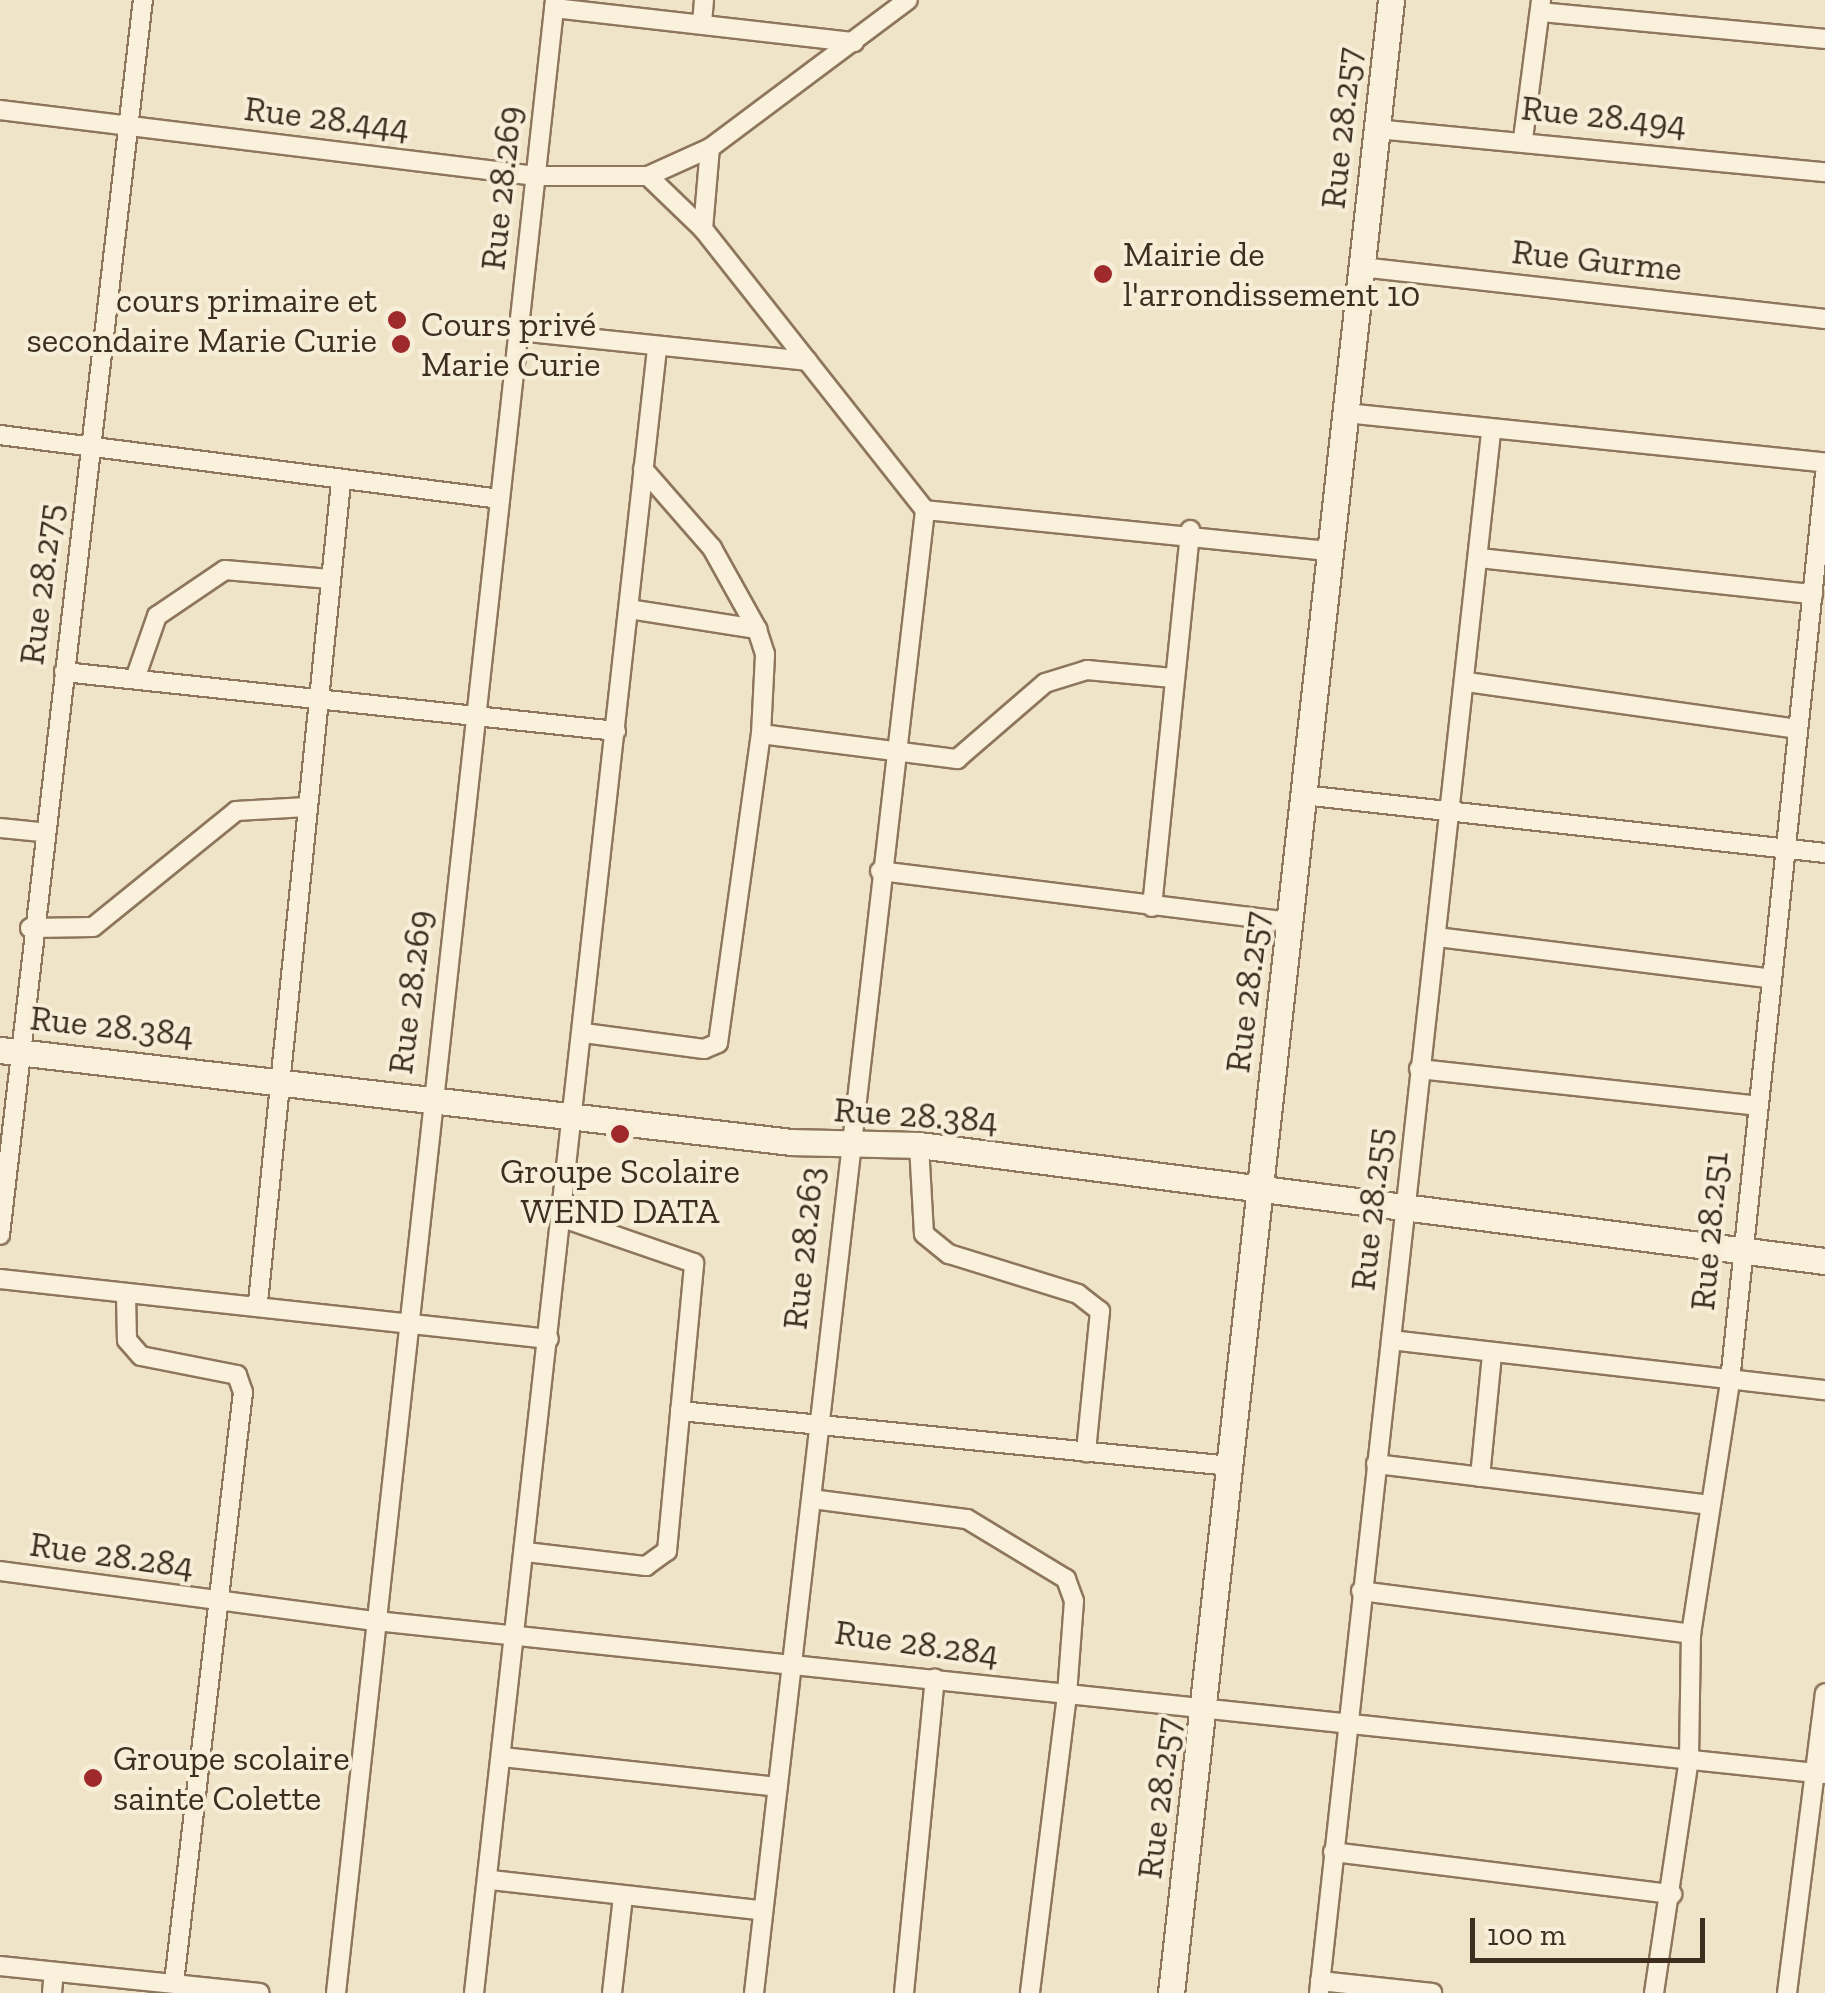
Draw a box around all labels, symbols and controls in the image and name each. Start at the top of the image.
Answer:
street label: Rue 28.257 [1312,45,1370,211]
street label: Rue 28.494 [1519,86,1689,146]
street label: Rue 28.444 [242,87,412,149]
street label: Rue 28.269 [472,104,530,272]
street label: Rue Gurme [1510,230,1684,290]
place label: Mairie de l'arrondissement 10 [1123,233,1420,315]
marker: Mairie de l'arrondissement 10 [1092,263,1114,285]
place label: cours primaire et secondaire Marie Curie [27,279,377,361]
place label: Cours privé Marie Curie [421,303,601,385]
marker: cours primaire et secondaire Marie Curie [386,309,408,331]
marker: Cours privé Marie Curie [390,333,412,355]
street label: Rue 28.275 [10,501,72,667]
street label: Rue 28.269 [379,908,441,1076]
street label: Rue 28.257 [1216,909,1278,1075]
street label: Rue 28.384 [28,997,196,1055]
street label: Rue 28.384 [833,1088,999,1142]
marker: Groupe Scolaire WEND DATA [609,1123,631,1145]
street label: Rue 28.255 [1342,1126,1400,1292]
place label: Groupe Scolaire WEND DATA [500,1150,740,1232]
street label: Rue 28.251 [1681,1150,1737,1312]
street label: Rue 28.263 [774,1165,832,1331]
street label: Rue 28.284 [27,1523,197,1587]
street label: Rue 28.284 [832,1611,1002,1675]
street label: Rue 28.257 [1128,1715,1190,1881]
place label: Groupe scolaire sainte Colette [113,1737,350,1819]
marker: Groupe scolaire sainte Colette [82,1767,104,1789]
scale bar [1475,1898,1710,1960]
text: 100 m [1487,1917,1566,1953]

